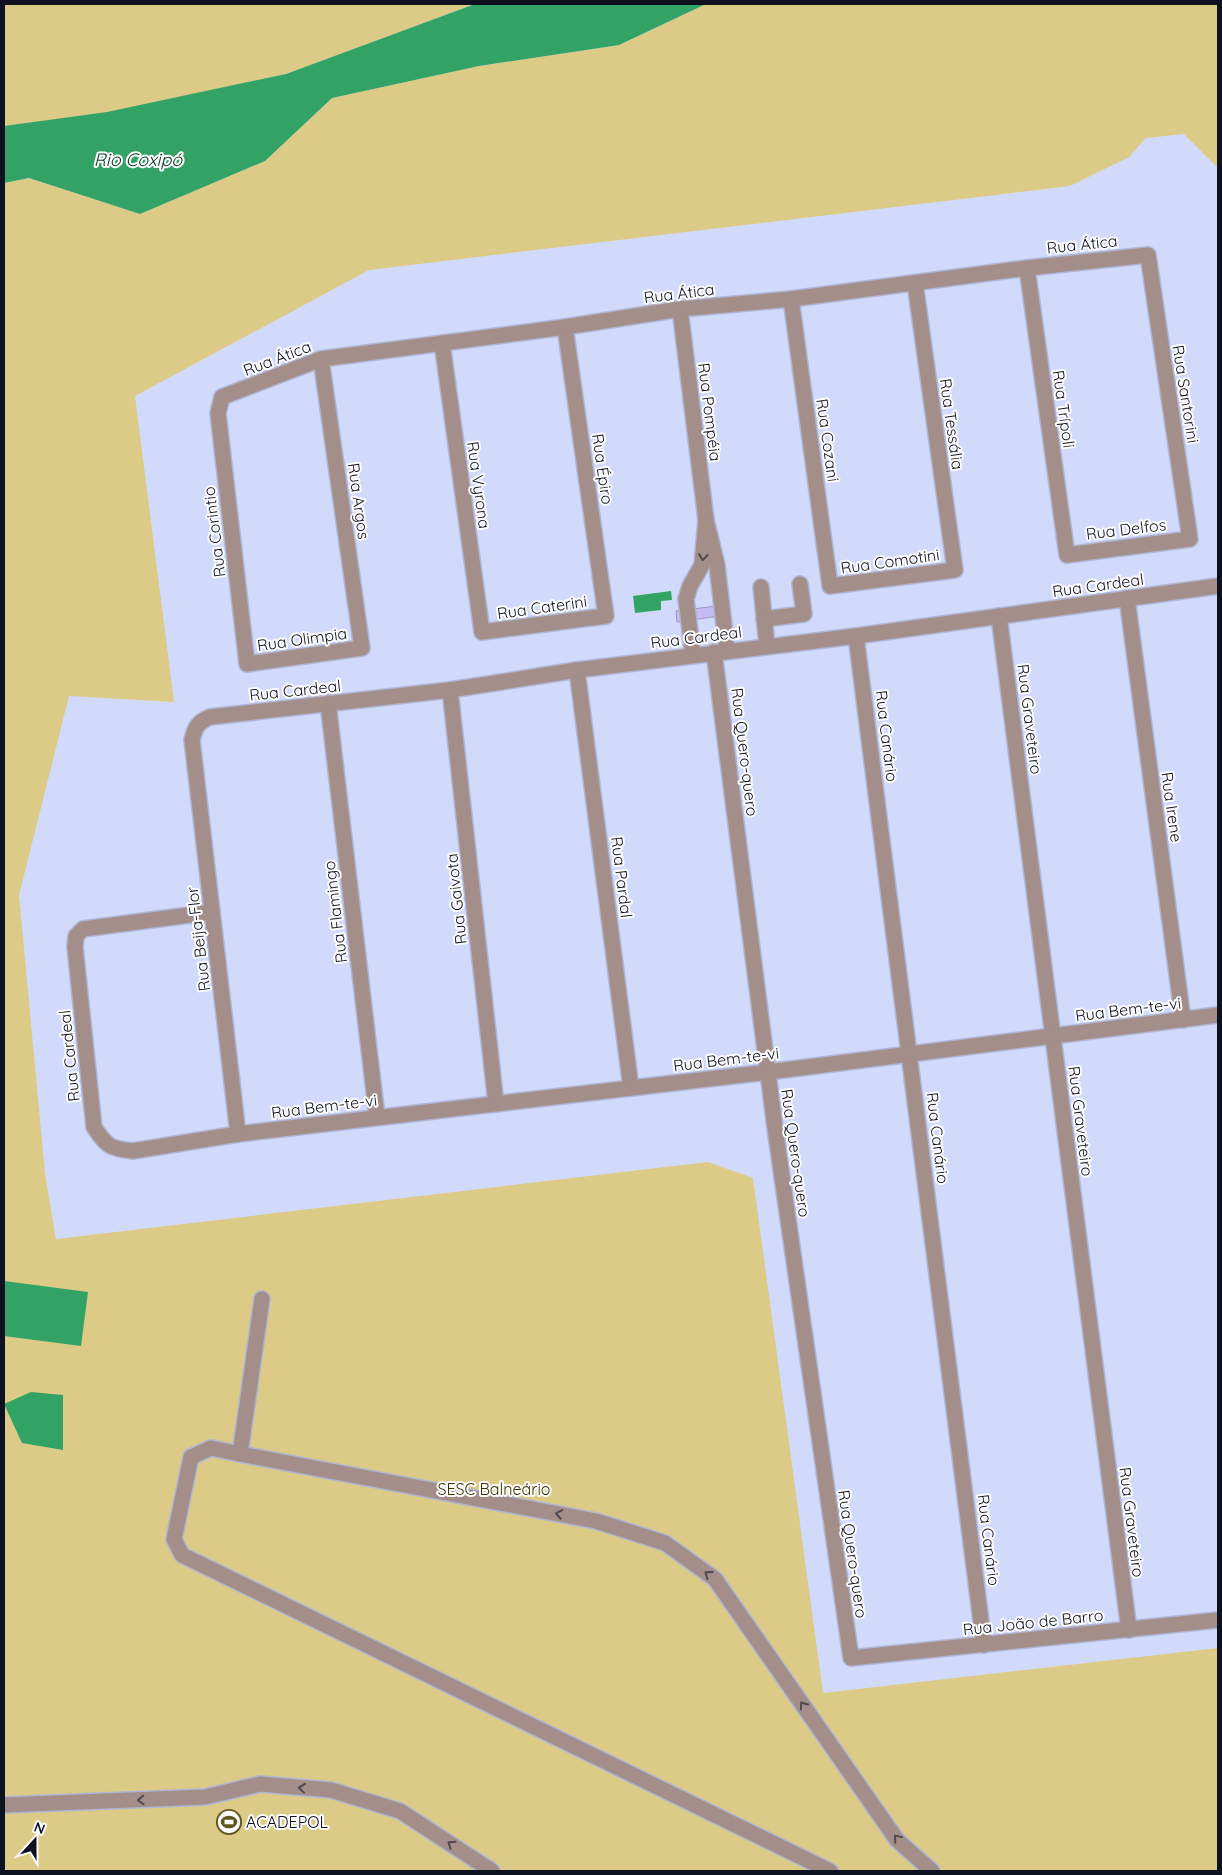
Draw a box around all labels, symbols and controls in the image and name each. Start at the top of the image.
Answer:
water label: Rio Coxipó [94,148,183,171]
street label: Rua Ática [1046,230,1118,258]
street label: Rua Ática [643,279,715,307]
street label: Rua Ática [240,336,314,380]
street label: Rua Santorini [1168,344,1204,444]
street label: Rua Pompéia [694,362,726,462]
street label: Rua Trípoli [1049,369,1079,449]
street label: Rua Tessália [936,377,968,471]
street label: Rua Cozani [812,397,844,483]
street label: Rua Épiro [588,432,618,506]
street label: Rua Vyrona [463,440,495,530]
street label: Rua Argos [344,462,374,540]
street label: Rua Corintio [199,486,229,578]
street label: Rua Delfos [1085,514,1167,544]
street label: Rua Comotini [839,544,941,578]
one-way arrow [698,553,709,561]
street label: Rua Cardeal [1051,569,1145,601]
street label: Rua Caterini [496,591,588,623]
street label: Rua Cardeal [649,621,743,653]
street label: Rua Olimpia [256,623,348,655]
street label: Rua Graveteiro [1013,663,1047,775]
street label: Rua Cardeal [248,675,342,705]
street label: Rua Quero-quero [727,687,763,817]
street label: Rua Canário [871,689,903,783]
street label: Rua Irene [1157,771,1187,843]
street label: Rua Pardal [607,835,637,919]
street label: Rua Gaivota [441,853,471,945]
street label: Rua Flamingo [319,860,351,964]
street label: Rua Beija-Flor [182,886,214,992]
street label: Rua Bem-te-vi [1074,993,1182,1025]
street label: Rua Cardeal [54,1009,84,1103]
street label: Rua Bem-te-vi [672,1043,780,1075]
street label: Rua Graveteiro [1064,1065,1098,1177]
street label: Rua Quero-quero [777,1088,815,1218]
street label: Rua Bem-te-vi [270,1090,378,1122]
street label: Rua Canário [922,1091,954,1185]
street label: Rua Graveteiro [1115,1466,1149,1578]
park label: SESC Balneário [438,1479,550,1499]
street label: Rua Quero-quero [834,1489,872,1619]
street label: Rua Canário [973,1493,1005,1587]
one-way arrow [555,1509,564,1519]
one-way arrow [704,1571,714,1580]
street label: Rua João de Barro [962,1605,1104,1639]
one-way arrow [800,1701,809,1711]
one-way arrow [298,1782,306,1793]
one-way arrow [137,1794,145,1805]
sports icon: ACADEPOL [216,1809,242,1835]
place label: ACADEPOL [246,1812,328,1832]
north arrow [10,1815,60,1865]
text: N [32,1818,48,1838]
one-way arrow [893,1834,902,1843]
one-way arrow [448,1841,457,1850]

